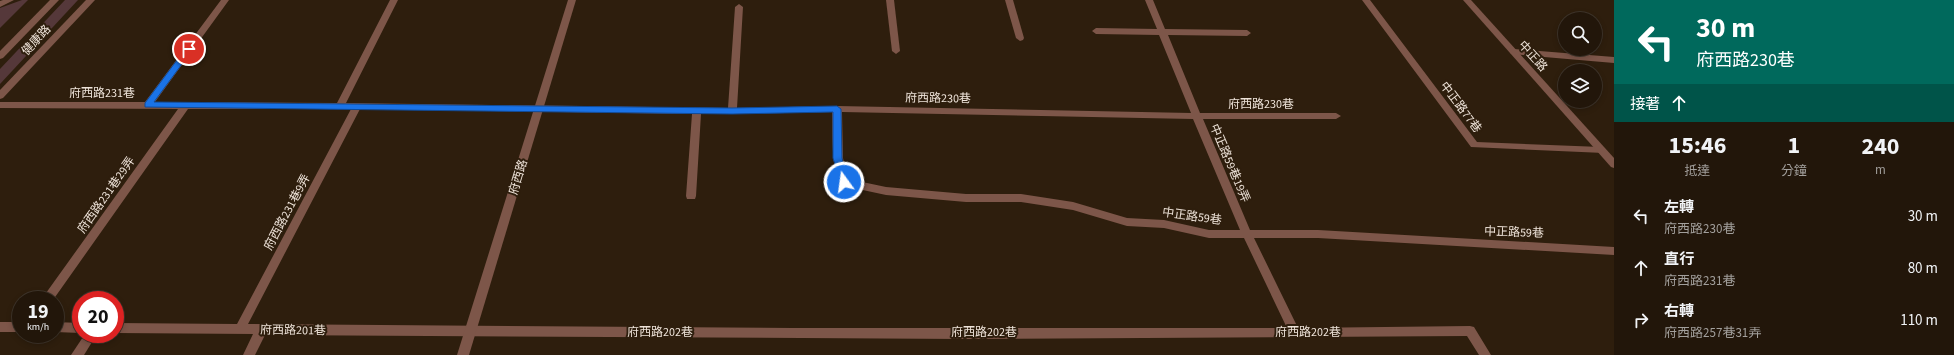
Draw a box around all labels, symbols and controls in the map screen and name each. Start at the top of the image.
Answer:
text: 30 m [1696,8,1755,48]
map controls [1558,12,1602,108]
button: search [1558,12,1602,56]
icon: left [1630,16,1682,68]
street label: 健康路 [18,21,55,59]
pin [172,32,206,66]
street label: 中正路 [1514,37,1551,75]
icon: arrive [178,38,200,60]
text: 府西路230巷 [1696,48,1795,73]
button: layers [1558,64,1602,108]
street label: 中正路77巷 [1436,78,1485,136]
street label: 府西路231巷 [69,85,135,102]
street label: 府西路230巷 [905,89,971,108]
icon: ahead [1668,92,1690,114]
text: 接著 [1630,94,1660,115]
street label: 府西路230巷 [1228,96,1294,113]
street label: 中正路59巷19弄 [1205,121,1254,205]
text: 15:46 [1669,128,1726,163]
text: 1 [1788,128,1800,163]
text: 240 [1861,129,1899,164]
street label: 府西路231巷29弄 [74,154,139,237]
street label: 府西路 [505,157,532,197]
position arrow [823,161,865,203]
text: m [1875,161,1886,179]
text: 抵達 [1684,162,1710,180]
text: 分鐘 [1781,162,1807,180]
street label: 府西路231巷9弄 [260,171,315,253]
text: 左轉 [1664,197,1694,218]
street label: 中正路59巷 [1161,204,1223,229]
icon: left [1630,205,1652,227]
text: 30 m [1908,206,1938,227]
text: 府西路230巷 [1664,220,1735,238]
street label: 中正路59巷 [1484,223,1544,242]
text: 直行 [1664,249,1694,270]
icon: ahead [1630,257,1652,279]
text: 80 m [1908,258,1938,279]
text: 府西路231巷 [1664,272,1735,290]
speed limit sign: 20 [72,291,124,343]
text: 19 [27,298,49,326]
text: 右轉 [1664,301,1694,322]
icon: right [1630,309,1652,331]
text: 110 m [1900,310,1938,331]
text: km/h [27,320,49,334]
street label: 府西路201巷 [260,321,326,340]
street label: 府西路202巷 [627,324,693,341]
street label: 府西路202巷 [951,324,1017,341]
street label: 府西路202巷 [1275,324,1341,341]
text: 府西路257巷31弄 [1664,324,1761,342]

